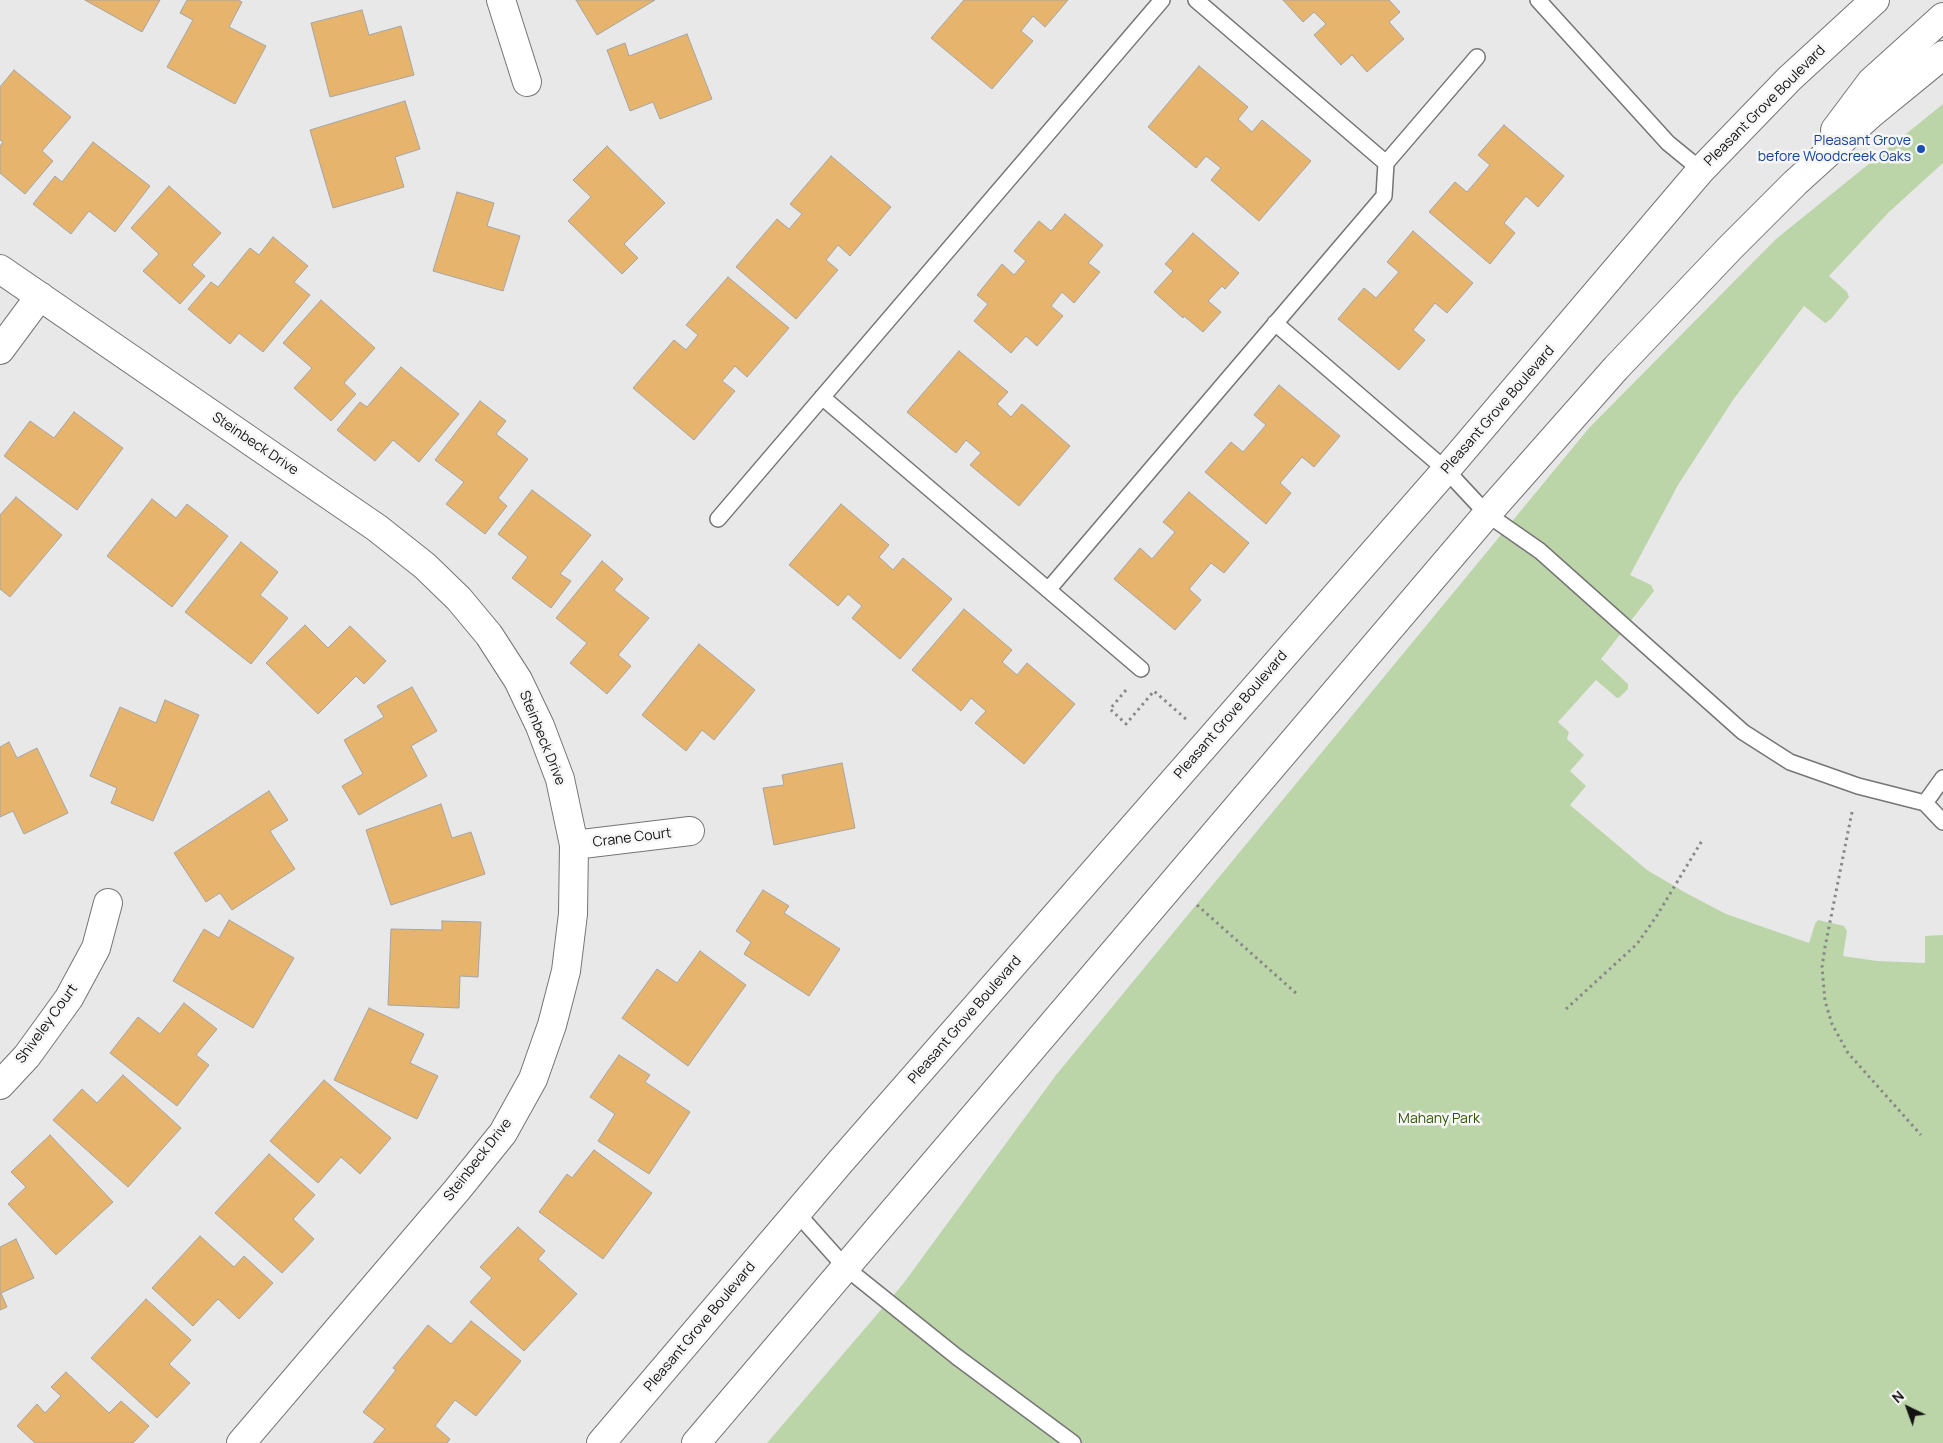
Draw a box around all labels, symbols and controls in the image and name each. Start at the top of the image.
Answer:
street label: Pleasant Grove Boulevard [1701,42,1829,170]
place label: Pleasant Grove before Woodcreek Oaks [1758,133,1911,166]
marker: Pleasant Grove before Woodcreek Oaks [1915,143,1927,155]
street label: Pleasant Grove Boulevard [1438,343,1558,477]
street label: Steinbeck Drive [209,409,301,479]
street label: Pleasant Grove Boulevard [1171,648,1291,782]
street label: Steinbeck Drive [515,688,569,788]
street label: Crane Court [592,825,672,851]
street label: Pleasant Grove Boulevard [905,953,1025,1087]
street label: Shiveley Court [13,981,81,1067]
park label: Mahany Park [1398,1111,1480,1127]
street label: Steinbeck Drive [440,1115,516,1205]
street label: Pleasant Grove Boulevard [641,1259,759,1395]
north arrow [1883,1383,1933,1433]
text: N [1888,1386,1908,1407]

